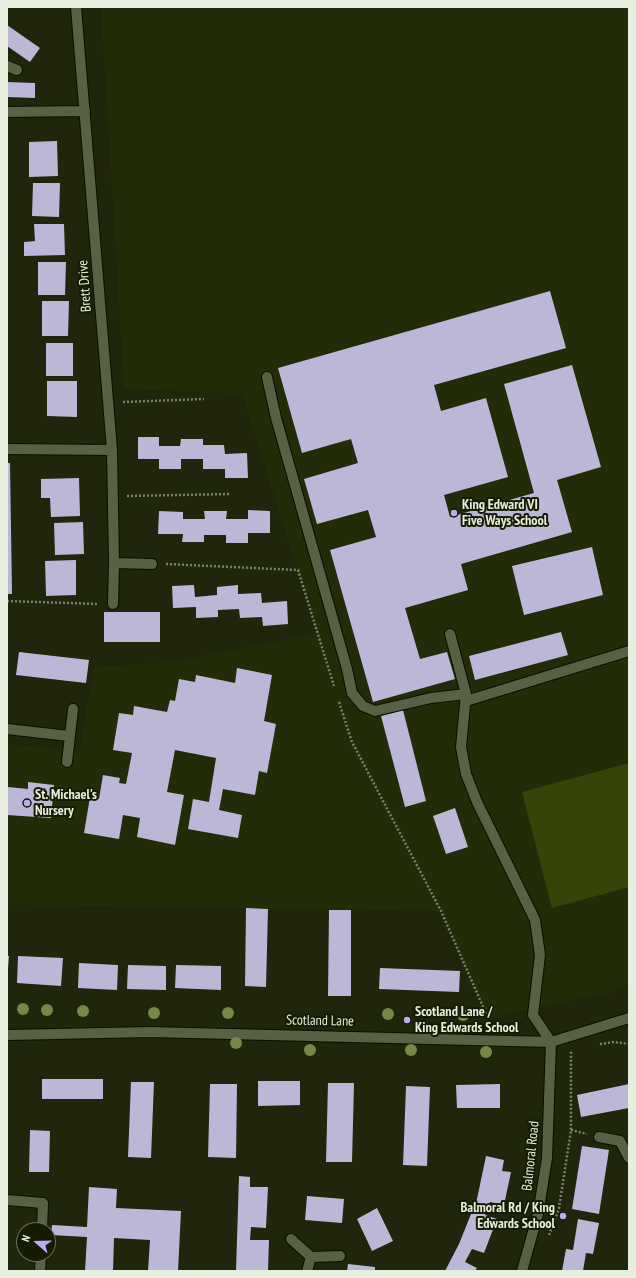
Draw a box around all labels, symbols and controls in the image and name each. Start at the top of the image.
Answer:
street label: Brett Drive [75,259,95,313]
place label: King Edward VI Five Ways School [462,497,547,530]
marker: King Edward VI Five Ways School [449,508,459,518]
place label: St. Michael's Nursery [35,787,97,820]
marker: St. Michael's Nursery [22,798,32,808]
place label: Scotland Lane / King Edwards School [415,1004,518,1036]
street label: Scotland Lane [286,1012,354,1030]
marker: Scotland Lane / King Edwards School [402,1015,412,1025]
street label: Balmoral Road [519,1120,543,1192]
place label: Balmoral Rd / King Edwards School [460,1200,555,1232]
marker: Balmoral Rd / King Edwards School [558,1211,568,1221]
north arrow [16,1222,56,1262]
text: N [18,1233,33,1243]

